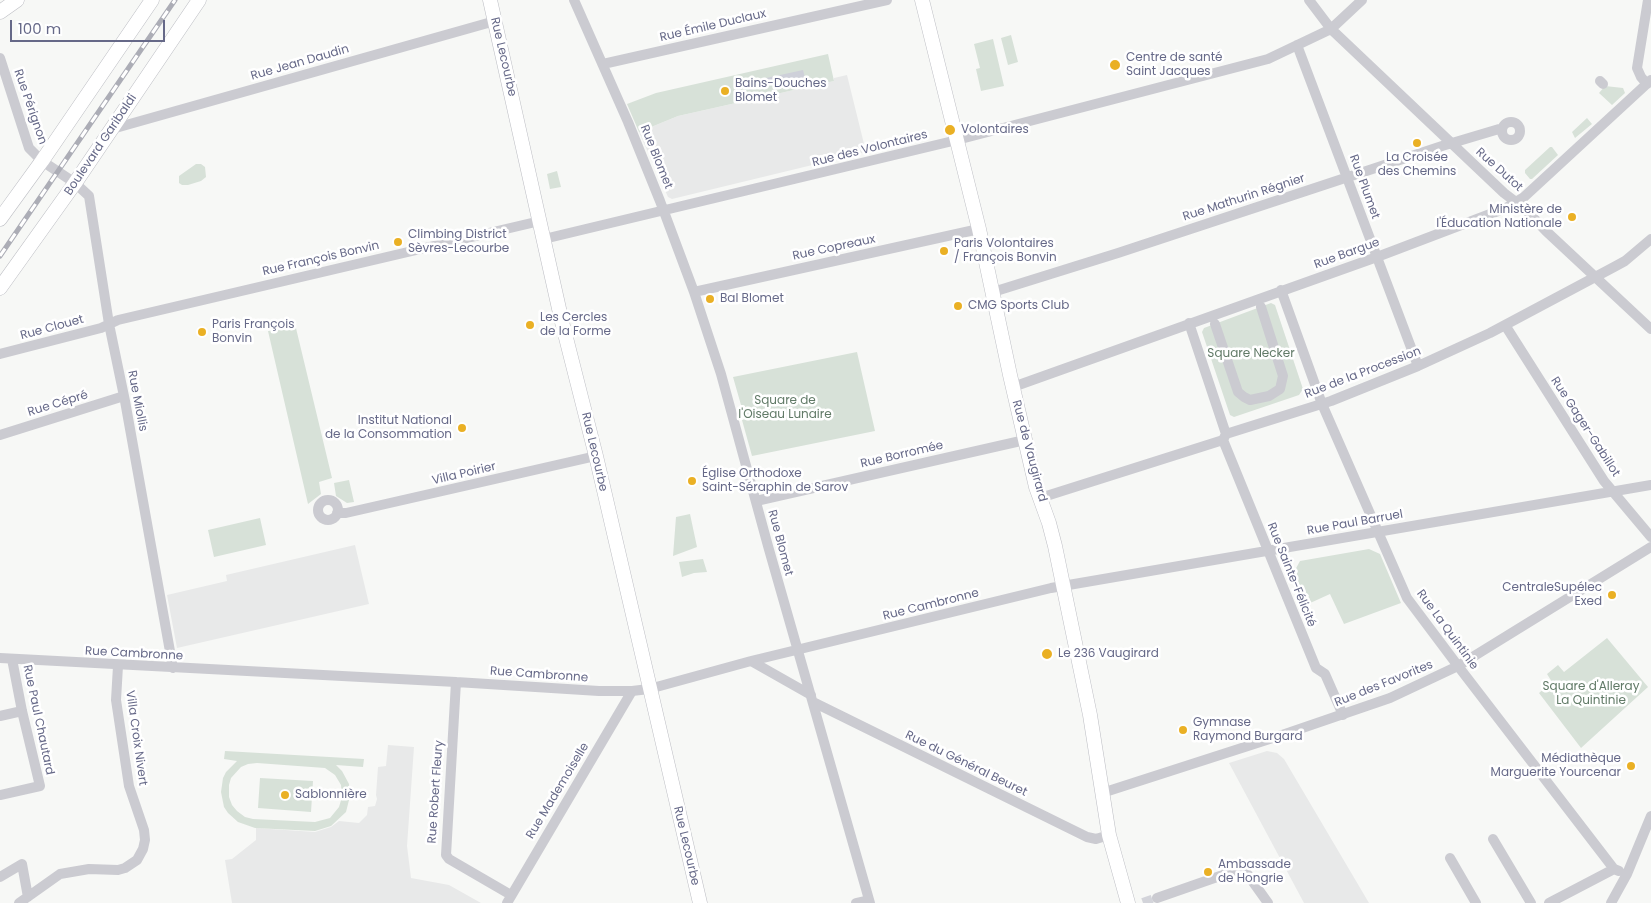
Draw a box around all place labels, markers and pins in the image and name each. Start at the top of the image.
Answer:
place label: Centre de santé Saint Jacques [1126,51,1222,79]
marker: Centre de santé Saint Jacques [1108,58,1122,72]
place label: Bains-Douches Blomet [735,77,826,105]
marker: Bains-Douches Blomet [719,85,731,97]
marker: Volontaires [943,123,957,137]
place label: Volontaires [961,123,1029,137]
marker: La Croisée des Chemins [1411,137,1423,149]
place label: La Croisée des Chemins [1378,151,1456,179]
place label: Ministère de l'Éducation Nationale [1436,203,1562,231]
marker: Ministère de l'Éducation Nationale [1566,211,1578,223]
place label: Climbing District Sèvres-Lecourbe [408,228,509,256]
marker: Climbing District Sèvres-Lecourbe [392,236,404,248]
place label: Paris Volontaires / François Bonvin [954,237,1057,265]
marker: Paris Volontaires / François Bonvin [938,245,950,257]
place label: Bal Blomet [720,292,784,306]
marker: Bal Blomet [704,293,716,305]
place label: CMG Sports Club [968,299,1069,313]
marker: CMG Sports Club [952,300,964,312]
place label: Les Cercles de la Forme [540,311,611,339]
place label: Paris François Bonvin [212,318,294,346]
marker: Les Cercles de la Forme [524,319,536,331]
marker: Paris François Bonvin [196,326,208,338]
place label: Institut National de la Consommation [325,414,452,442]
marker: Institut National de la Consommation [456,422,468,434]
place label: Église Orthodoxe Saint-Séraphin de Sarov [702,467,848,495]
marker: Église Orthodoxe Saint-Séraphin de Sarov [686,475,698,487]
place label: CentraleSupélec Exed [1502,581,1602,609]
marker: CentraleSupélec Exed [1606,589,1618,601]
marker: Le 236 Vaugirard [1040,647,1054,661]
place label: Le 236 Vaugirard [1058,647,1159,661]
place label: Gymnase Raymond Burgard [1193,716,1303,744]
marker: Gymnase Raymond Burgard [1177,724,1189,736]
place label: Médiathèque Marguerite Yourcenar [1491,752,1621,780]
marker: Médiathèque Marguerite Yourcenar [1625,760,1637,772]
place label: Sablonnière [295,788,367,802]
marker: Sablonnière [279,789,291,801]
place label: Ambassade de Hongrie [1218,858,1291,886]
marker: Ambassade de Hongrie [1202,866,1214,878]

